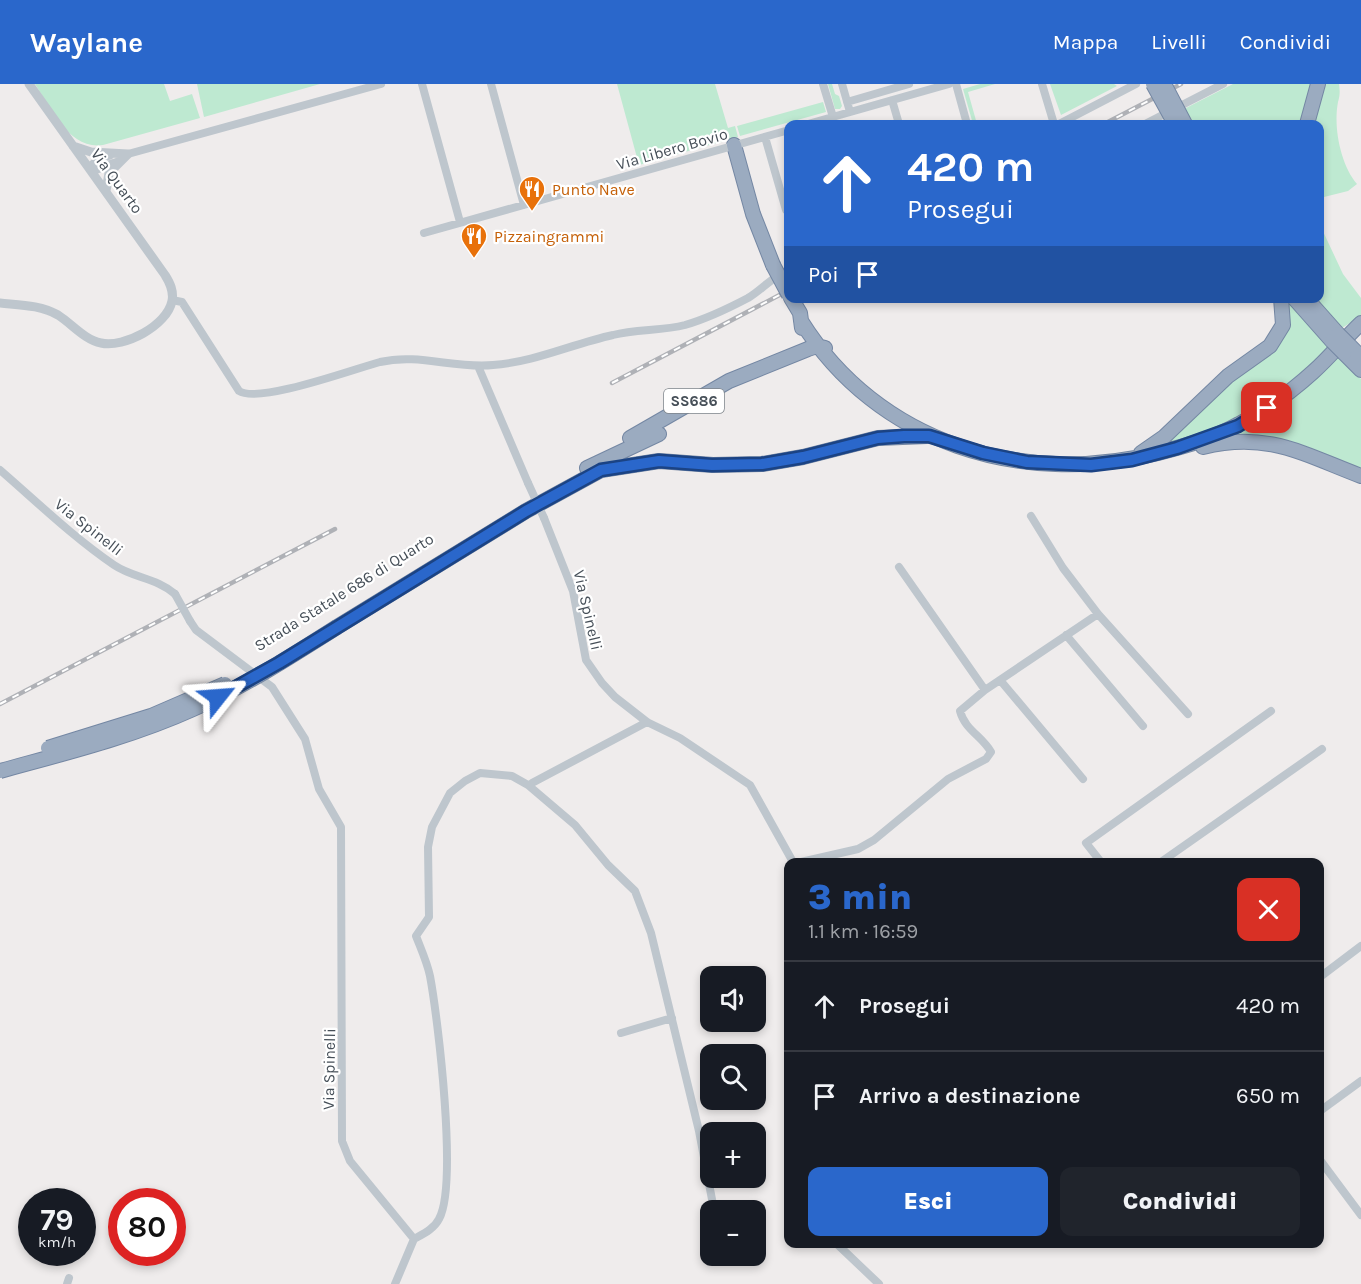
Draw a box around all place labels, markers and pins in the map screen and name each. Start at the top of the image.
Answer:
restaurant icon: Punto Nave [517,174,547,212]
place label: Punto Nave [552,180,635,199]
restaurant icon: Pizzaingrammi [459,221,489,259]
place label: Pizzaingrammi [494,227,604,246]
pin [1241,382,1292,433]

